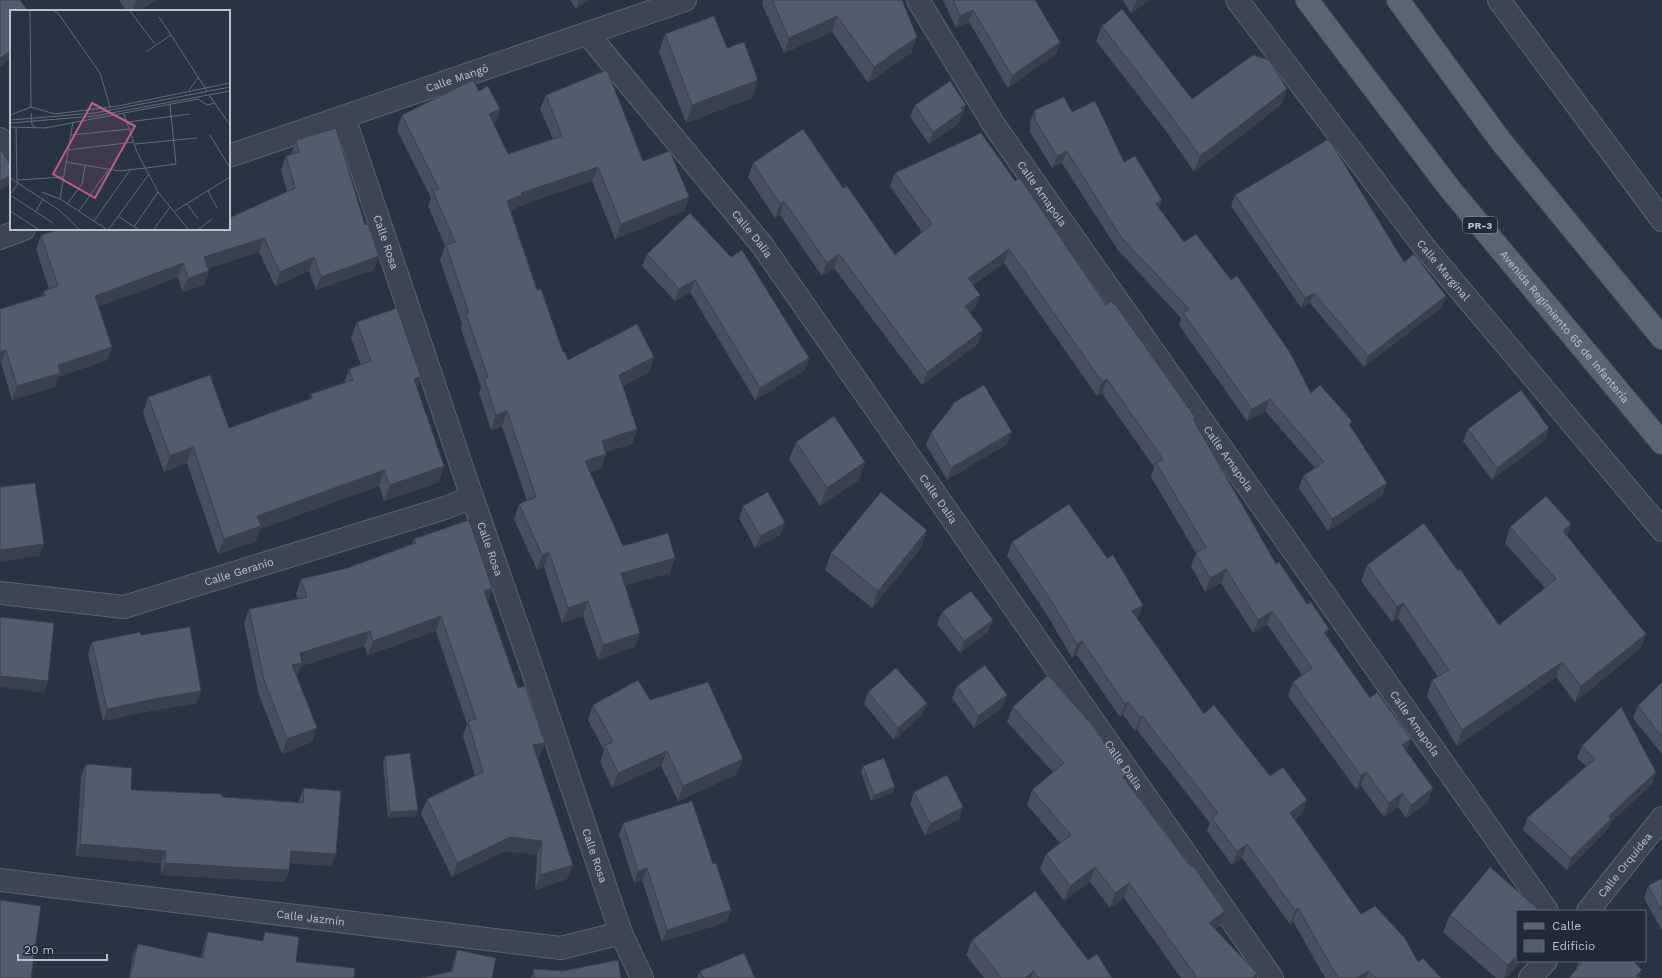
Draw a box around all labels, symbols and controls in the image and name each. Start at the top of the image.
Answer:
inset map [10,10,230,230]
street label: Calle Mangó [424,62,490,95]
street label: Calle Amapola [1014,158,1069,229]
street label: Calle Dalia [729,208,775,260]
street label: Calle Rosa [370,213,401,271]
road number: PR-3 [1463,217,1497,233]
street label: Calle Marginal [1414,237,1473,304]
street label: Avenida Regimiento 65 de Infantería [1497,248,1632,406]
street label: Calle Amapola [1201,423,1256,494]
street label: Calle Dalia [916,472,960,526]
street label: Calle Rosa [474,520,505,578]
street label: Calle Geranio [203,555,275,589]
street label: Calle Amapola [1387,688,1442,759]
street label: Calle Dalia [1101,738,1145,792]
street label: Calle Rosa [579,827,610,885]
street label: Calle Orquídea [1595,830,1655,900]
street label: Calle Jazmín [276,908,346,929]
legend [1516,910,1646,962]
text: Calle [1552,919,1581,933]
scale bar [18,936,107,962]
text: Edificio [1552,939,1595,953]
text: 20 m [24,943,54,957]

